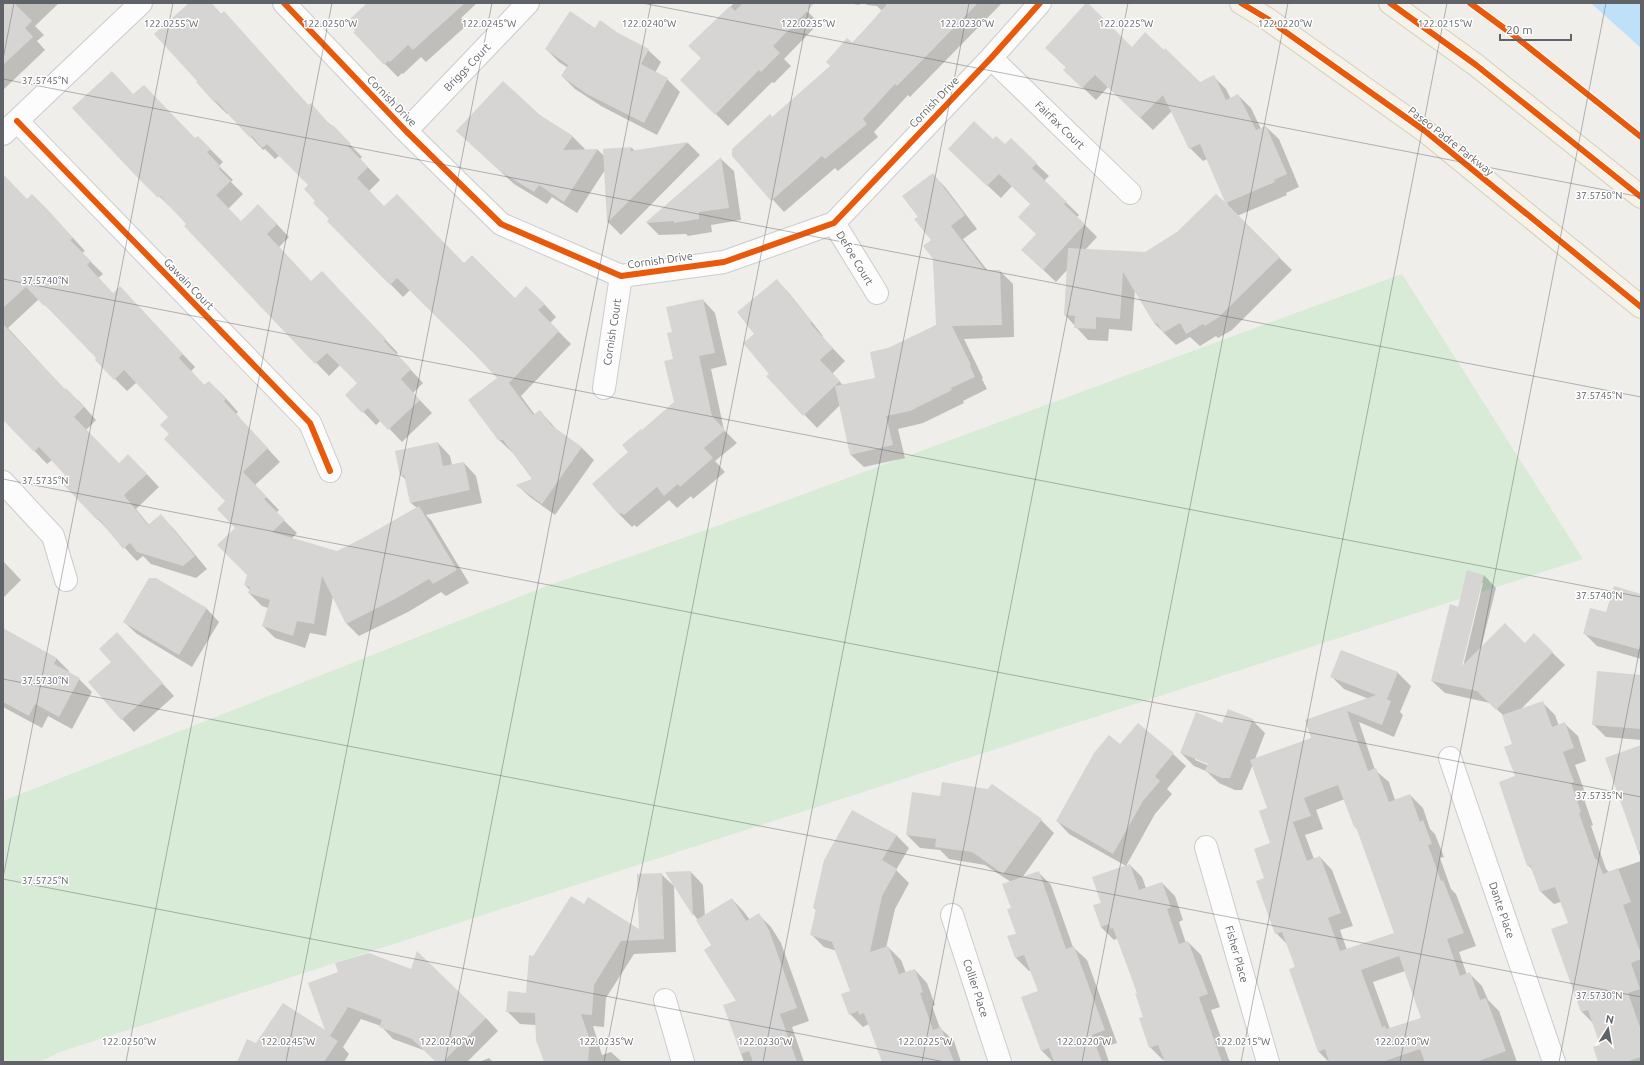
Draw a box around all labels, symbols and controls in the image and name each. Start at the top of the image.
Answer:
scale bar [1500,16,1571,42]
text: 122.0255°W [144,18,198,29]
text: 122.0250°W [303,18,357,29]
text: 122.0245°W [462,18,516,29]
text: 122.0240°W [622,18,676,29]
text: 122.0235°W [781,18,835,29]
text: 122.0230°W [940,18,994,29]
text: 122.0225°W [1099,18,1153,29]
text: 122.0220°W [1258,18,1312,29]
text: 122.0215°W [1418,18,1472,29]
text: 20 m [1506,23,1533,36]
street label: Briggs Court [441,40,493,93]
street label: Cornish Drive [365,73,419,129]
street label: Cornish Drive [907,74,961,130]
text: 37.5745°N [22,75,68,86]
street label: Fairfax Court [1033,99,1088,152]
street label: Paseo Padre Parkway [1406,104,1496,178]
text: 37.5750°N [1576,190,1622,201]
street label: Defoe Court [834,229,876,288]
street label: Cornish Drive [627,249,693,271]
street label: Gawain Court [162,256,217,313]
text: 37.5740°N [22,275,68,286]
street label: Cornish Court [601,297,623,366]
text: 37.5745°N [1576,390,1622,401]
text: 37.5735°N [22,475,68,486]
text: 37.5740°N [1576,590,1622,601]
text: 37.5730°N [22,675,68,686]
text: 37.5735°N [1576,790,1622,801]
text: 37.5725°N [22,875,68,886]
street label: Dante Place [1487,880,1517,940]
street label: Fisher Place [1223,924,1251,984]
street label: Collier Place [961,957,991,1019]
text: 37.5730°N [1576,990,1622,1001]
north arrow [1588,1009,1628,1049]
text: N [1605,1013,1615,1026]
text: 122.0250°W [102,1036,156,1047]
text: 122.0245°W [261,1036,315,1047]
text: 122.0240°W [420,1036,474,1047]
text: 122.0235°W [579,1036,633,1047]
text: 122.0230°W [738,1036,792,1047]
text: 122.0225°W [898,1036,952,1047]
text: 122.0220°W [1057,1036,1111,1047]
text: 122.0215°W [1216,1036,1270,1047]
text: 122.0210°W [1375,1036,1429,1047]

